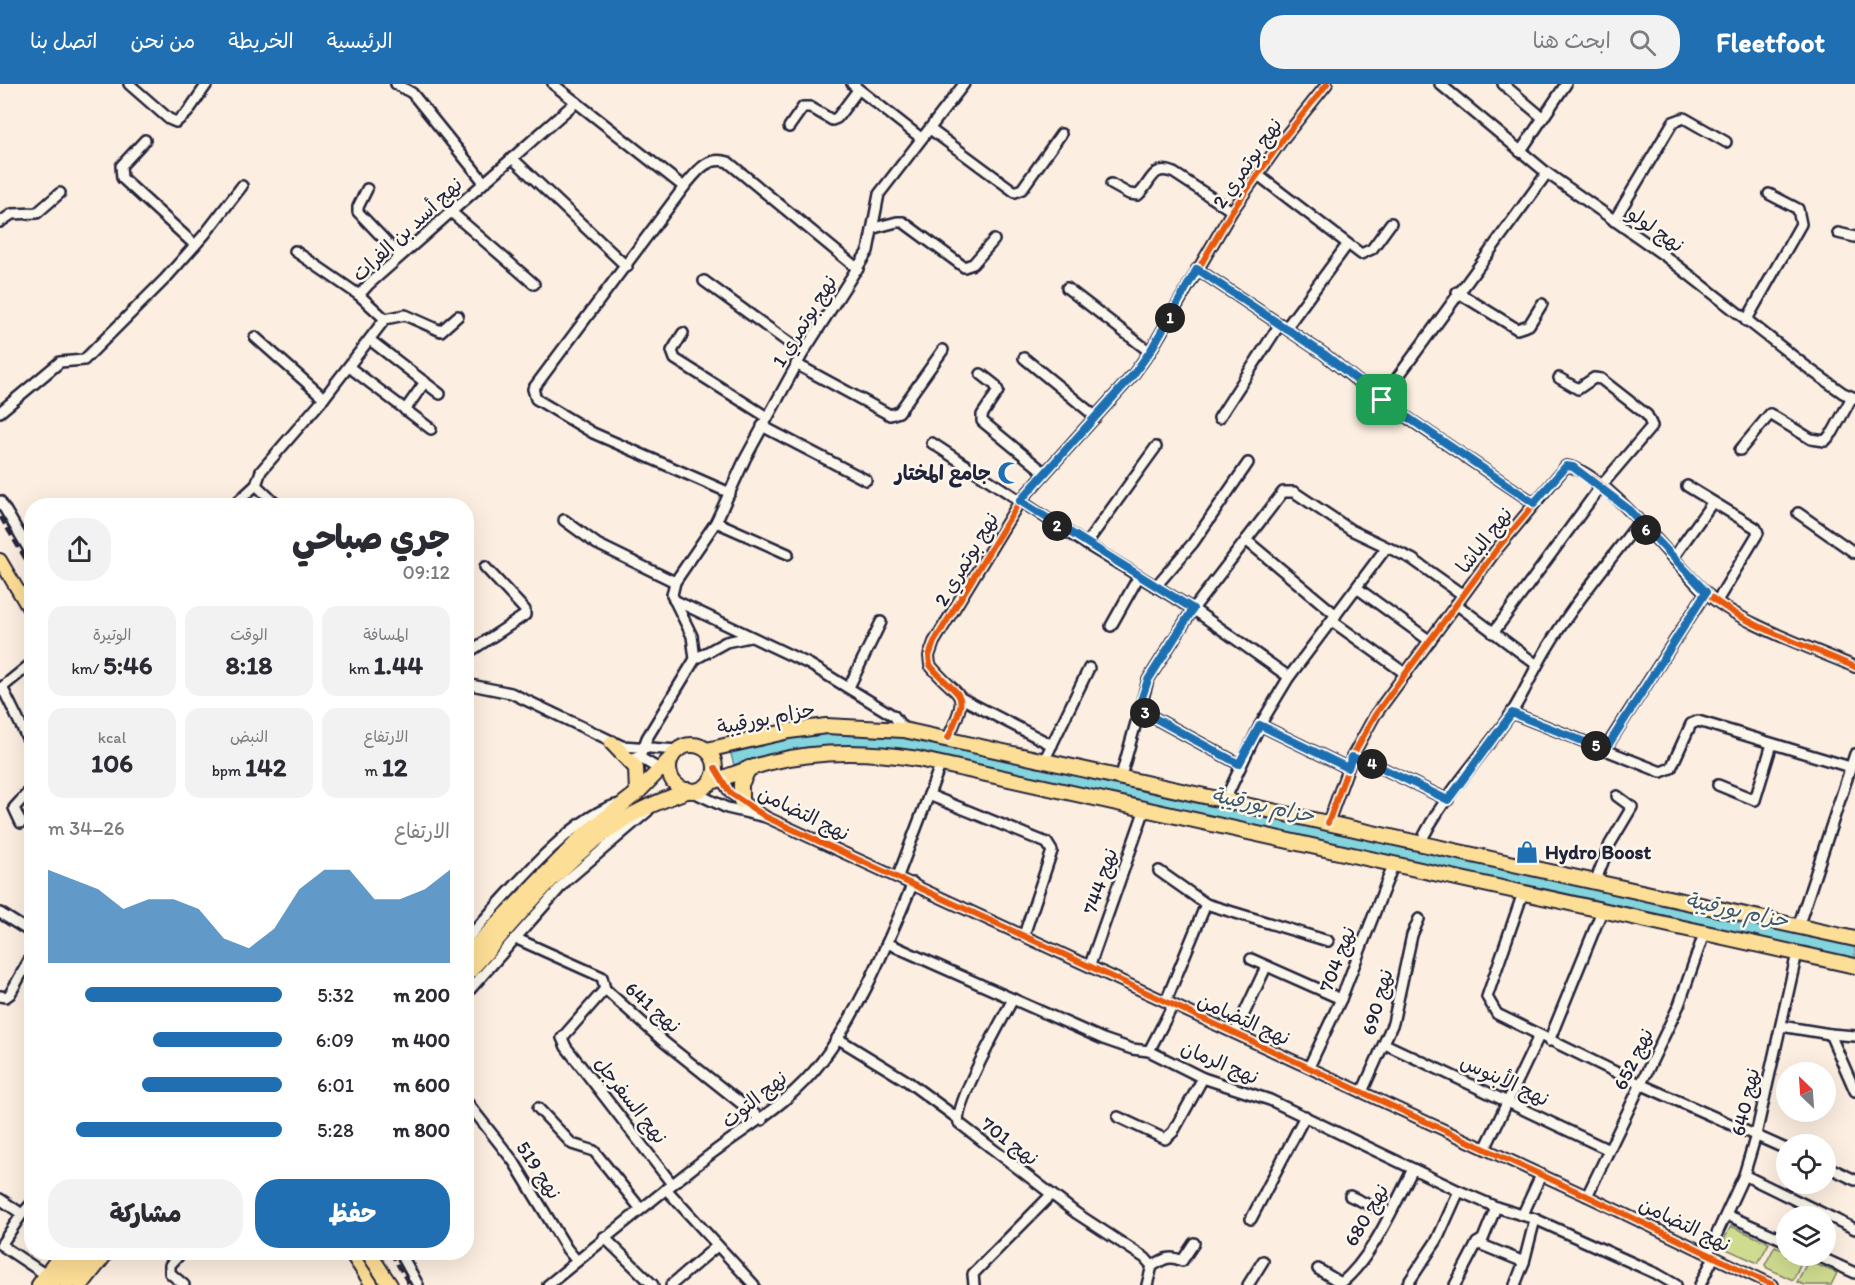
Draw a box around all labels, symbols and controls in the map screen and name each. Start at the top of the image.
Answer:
search box [1260,15,1680,69]
text: Fleetfoot [1716,25,1825,59]
icon: search [1626,26,1659,59]
text: ابحث هنا [1533,27,1611,54]
text: اتصل بنا [30,28,98,53]
text: من نحن [131,28,195,53]
text: الخريطة [228,28,294,53]
text: الرئيسية [327,28,393,53]
street label: نهج بوتمري 2 [1207,113,1289,215]
street label: نهج أسد بن الفرات [347,172,468,288]
street label: نهج لولو [1621,200,1689,259]
street label: نهج بوتمري 1 [766,271,844,373]
pin: 1 [1155,303,1185,333]
text: 1 [1166,308,1174,327]
pin [1356,374,1407,425]
icon: arrive [1365,383,1398,416]
mosque icon: جامع المختار [996,460,1022,486]
place label: جامع المختار [893,461,991,488]
street label: نهج الباشا [1451,502,1519,579]
street label: نهج بوتمري 2 [929,508,1006,612]
pin: 2 [1042,511,1072,541]
pin: 6 [1631,515,1661,545]
text: 2 [1053,516,1061,535]
button: share [48,518,111,581]
text: جري صباحي [292,518,450,557]
text: 6 [1642,520,1650,539]
text: 09:12 [403,560,450,584]
text: الوتيرة [93,625,131,644]
text: الوقت [230,625,268,644]
text: المسافة [363,625,409,644]
text: 5:46 [103,649,152,681]
text: 8:18 [226,649,272,681]
text: 1.44 [374,649,423,681]
text: /km [72,659,103,678]
text: km [349,659,374,678]
street label: حزام بورقيبة [715,697,818,742]
pin: 3 [1130,698,1160,728]
text: 3 [1141,703,1149,722]
text: النبض [230,727,268,746]
text: الارتفاع [364,727,408,746]
text: kcal [98,728,126,747]
pin: 5 [1581,731,1611,761]
text: 5 [1592,736,1600,755]
text: 106 [91,747,133,779]
pin: 4 [1357,749,1387,779]
text: 142 [245,751,286,783]
text: 12 [382,751,407,783]
text: 4 [1367,754,1377,773]
text: bpm [212,761,245,780]
text: m [365,761,382,780]
street label: نهج التضامن [753,781,854,847]
water label: حزام بورقيبة [1209,781,1317,832]
text: 26–34 m [48,816,125,840]
text: الارتفاع [394,819,450,843]
shop icon: Hydro Boost [1514,839,1540,865]
place label: Hydro Boost [1545,840,1651,865]
street label: نهج 744 [1078,845,1124,918]
water label: حزام بورقيبة [1683,886,1791,937]
street label: نهج 704 [1314,923,1362,996]
street label: نهج 690 [1356,966,1400,1038]
street label: نهج 641 [619,976,686,1039]
text: 5:32 [317,983,354,1007]
text: 200 m [394,983,450,1007]
street label: نهج التضامن [1193,988,1294,1052]
street label: نهج 652 [1608,1024,1660,1095]
text: 6:09 [316,1028,354,1052]
text: 400 m [392,1028,450,1052]
street label: نهج الرمان [1177,1035,1262,1091]
street label: نهج الأبنوس [1456,1048,1553,1113]
street label: نهج السفرجل [588,1051,673,1150]
north arrow [1776,1062,1836,1122]
map controls [1776,1062,1836,1266]
street label: نهج التوت [716,1065,793,1134]
street label: نهج 640 [1726,1066,1766,1139]
text: 6:01 [317,1073,354,1097]
text: 600 m [393,1073,450,1097]
street label: نهج 701 [975,1112,1043,1172]
text: 5:28 [317,1118,354,1142]
text: 800 m [393,1118,450,1142]
button: locate [1776,1134,1836,1194]
street label: نهج 519 [510,1136,567,1205]
button: مشاركة [48,1179,243,1248]
button: حفظ [255,1179,450,1248]
street label: نهج 680 [1339,1180,1395,1251]
street label: نهج التضامن [1634,1192,1735,1258]
button: layers [1776,1206,1836,1266]

